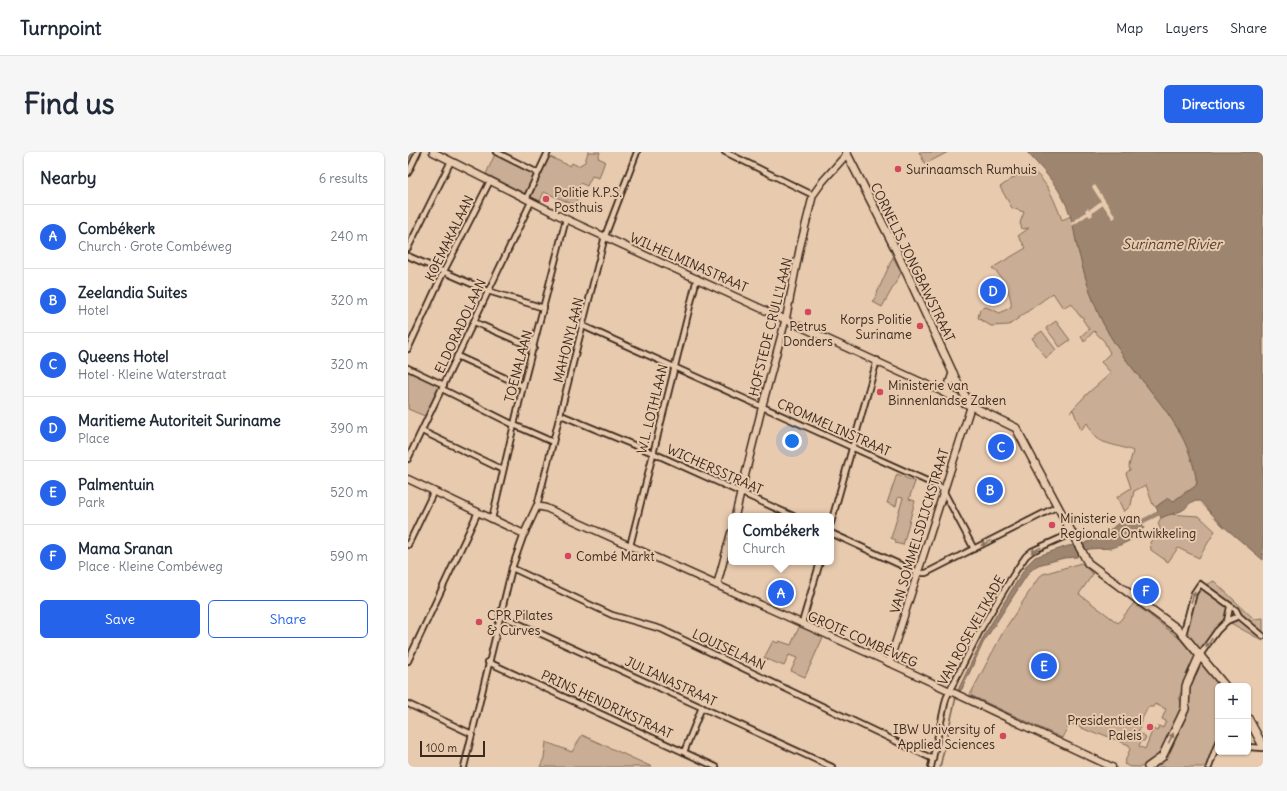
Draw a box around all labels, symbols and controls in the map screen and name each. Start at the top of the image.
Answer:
text: Turnpoint [20,16,101,40]
text: Map [1116,19,1143,37]
text: Layers [1165,19,1208,37]
text: Share [1230,19,1267,37]
button: Directions [1164,85,1263,123]
text: Find us [24,86,115,122]
place label: Surinaamsch Rumhuis [906,161,1037,178]
marker: Surinaamsch Rumhuis [893,164,903,174]
text: Nearby [40,167,96,189]
text: 6 results [319,170,368,187]
street label: CORNELIS JONGBAWSTRAAT [867,180,959,345]
place label: Politie K.P.S. Posthuis [554,184,622,216]
street label: KOEMAKALAAN [421,192,478,284]
marker: Politie K.P.S. Posthuis [541,194,551,204]
text: Combékerk [78,219,155,238]
text: A [49,228,57,245]
text: 240 m [331,228,368,245]
street label: WILHELMINASTRAAT [627,229,751,296]
water label: Suriname Rivier [1122,235,1224,253]
text: Church · Grote Combéweg [78,238,232,255]
street label: HOFSTEDE CRULL'LAAN [745,256,796,398]
street label: ELDORADOLAAN [431,276,490,376]
pin: D [980,276,1006,306]
text: Zeelandia Suites [78,283,187,302]
text: B [49,292,57,309]
text: 320 m [330,292,368,309]
street label: MAHONYLAAN [550,296,587,384]
text: Hotel [78,302,109,319]
marker: Petrus Donders [803,307,813,317]
place label: Korps Politie Suriname [840,311,912,343]
place label: Petrus Donders [783,318,833,350]
marker: Korps Politie Suriname [915,321,925,331]
street label: TOENALAAN [501,328,536,404]
text: Queens Hotel [78,347,169,366]
text: C [49,356,57,373]
text: 320 m [330,356,368,373]
street label: W.L. LOTHLAAN [633,362,672,456]
text: Hotel · Kleine Waterstraat [78,366,226,383]
place label: Ministerie van Binnenlandse Zaken [888,377,1007,409]
marker: Ministerie van Binnenlandse Zaken [875,387,885,397]
street label: CROMMELINSTRAAT [774,395,893,460]
text: Maritieme Autoriteit Suriname [78,411,281,430]
text: D [48,420,58,437]
text: 390 m [330,420,368,437]
text: Place [78,430,109,447]
your location [782,431,802,451]
pin: C [988,432,1014,462]
street label: WICHERSSTRAAT [664,441,766,498]
street label: VAN SOMMELSDIJCKSTRAAT [886,446,953,616]
text: Palmentuin [78,475,154,494]
pin: B [977,475,1003,505]
text: E [49,484,57,501]
text: 520 m [330,484,368,501]
text: Park [78,494,105,511]
place label: Ministerie van Regionale Ontwikkeling [1060,510,1196,542]
popup [728,513,834,565]
marker: Ministerie van Regionale Ontwikkeling [1047,520,1057,530]
text: Combékerk [742,521,820,540]
text: Mama Sranan [78,539,173,558]
text: Church [742,540,785,557]
one-way arrow [980,540,991,546]
one-way arrow [1030,546,1042,553]
text: F [49,548,57,565]
text: 590 m [330,548,368,565]
place label: Combé Markt [576,548,655,565]
marker: Combé Markt [563,551,573,561]
text: Place · Kleine Combéweg [78,558,223,575]
street label: VAN ROSEVELTKADE [934,572,1009,688]
pin: F [1133,576,1159,606]
pin: A [768,578,794,608]
one-way arrow [1191,591,1197,603]
button: Save [40,600,200,638]
button: Share [208,600,368,638]
place label: CPR Pilates & Curves [487,607,553,639]
street label: GROTE COMBÉWEG [805,607,921,671]
marker: CPR Pilates & Curves [474,617,484,627]
street label: LOUISELAAN [689,625,768,674]
one-way arrow [1205,638,1213,648]
pin: E [1031,651,1057,681]
street label: JULIANASTRAAT [622,653,720,710]
street label: PRINS HENDRIKSTRAAT [538,666,676,743]
map controls [1215,683,1251,755]
button: + [1215,683,1251,719]
place label: Presidentieel Paleis [1067,712,1142,744]
button: − [1215,719,1251,755]
place label: IBW University of Applied Sciences [893,721,996,753]
marker: Presidentieel Paleis [1145,722,1155,732]
marker: IBW University of Applied Sciences [998,731,1008,741]
one-way arrow [1168,732,1174,743]
scale bar [420,739,485,758]
text: 100 m [426,741,457,755]

